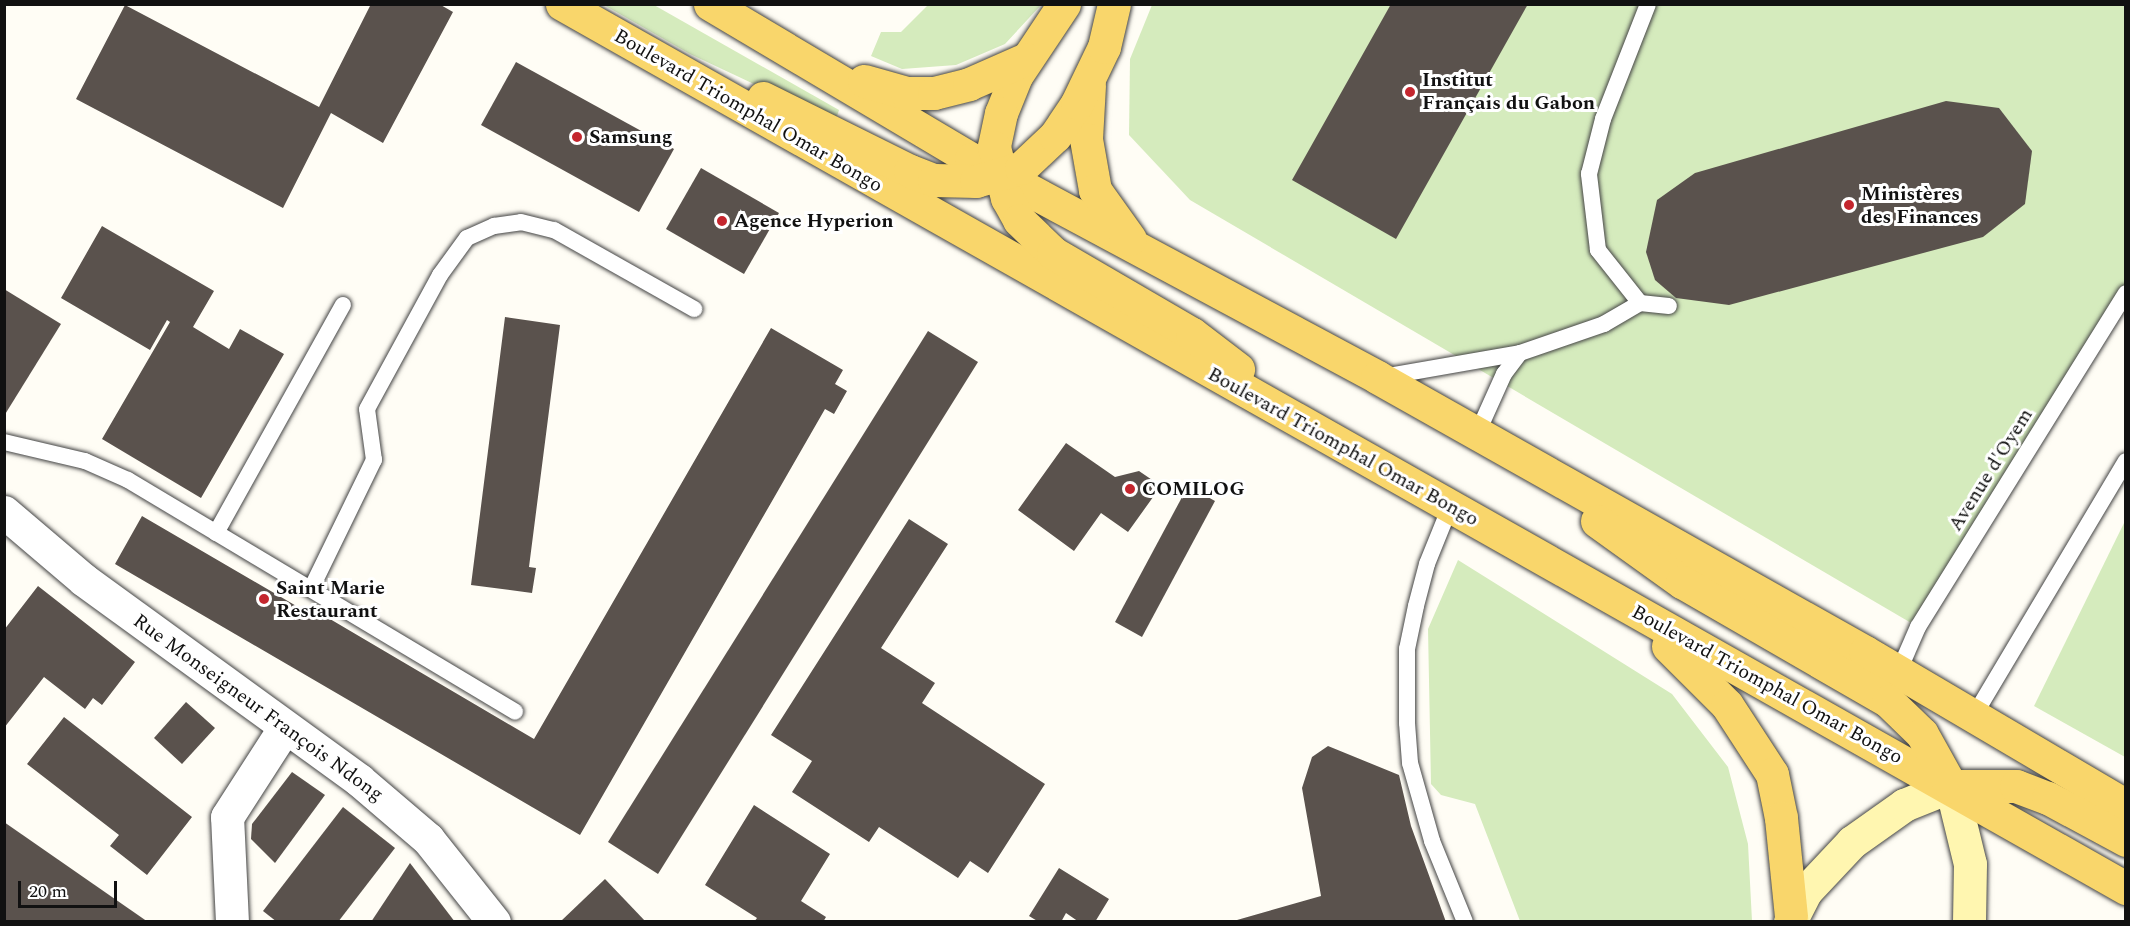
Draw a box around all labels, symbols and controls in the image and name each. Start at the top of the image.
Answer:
street label: Boulevard Triomphal Omar Bongo [609,24,887,198]
place label: Institut Français du Gabon [1422,68,1595,115]
marker: Institut Français du Gabon [1403,85,1417,99]
place label: Samsung [589,125,673,149]
marker: Samsung [570,130,584,144]
place label: Ministères des Finances [1861,182,1979,229]
marker: Ministères des Finances [1842,198,1856,212]
place label: Agence Hyperion [734,209,894,233]
marker: Agence Hyperion [715,214,729,228]
street label: Boulevard Triomphal Omar Bongo [1203,362,1483,532]
street label: Avenue d'Oyem [1944,404,2038,536]
place label: COMILOG [1142,477,1245,501]
marker: COMILOG [1123,482,1137,496]
place label: Saint Marie Restaurant [276,576,385,623]
marker: Saint Marie Restaurant [257,592,271,606]
street label: Boulevard Triomphal Omar Bongo [1627,600,1907,770]
street label: Rue Monseigneur François Ndong [128,609,388,807]
scale bar [21,869,120,907]
text: 20 m [29,878,67,905]

